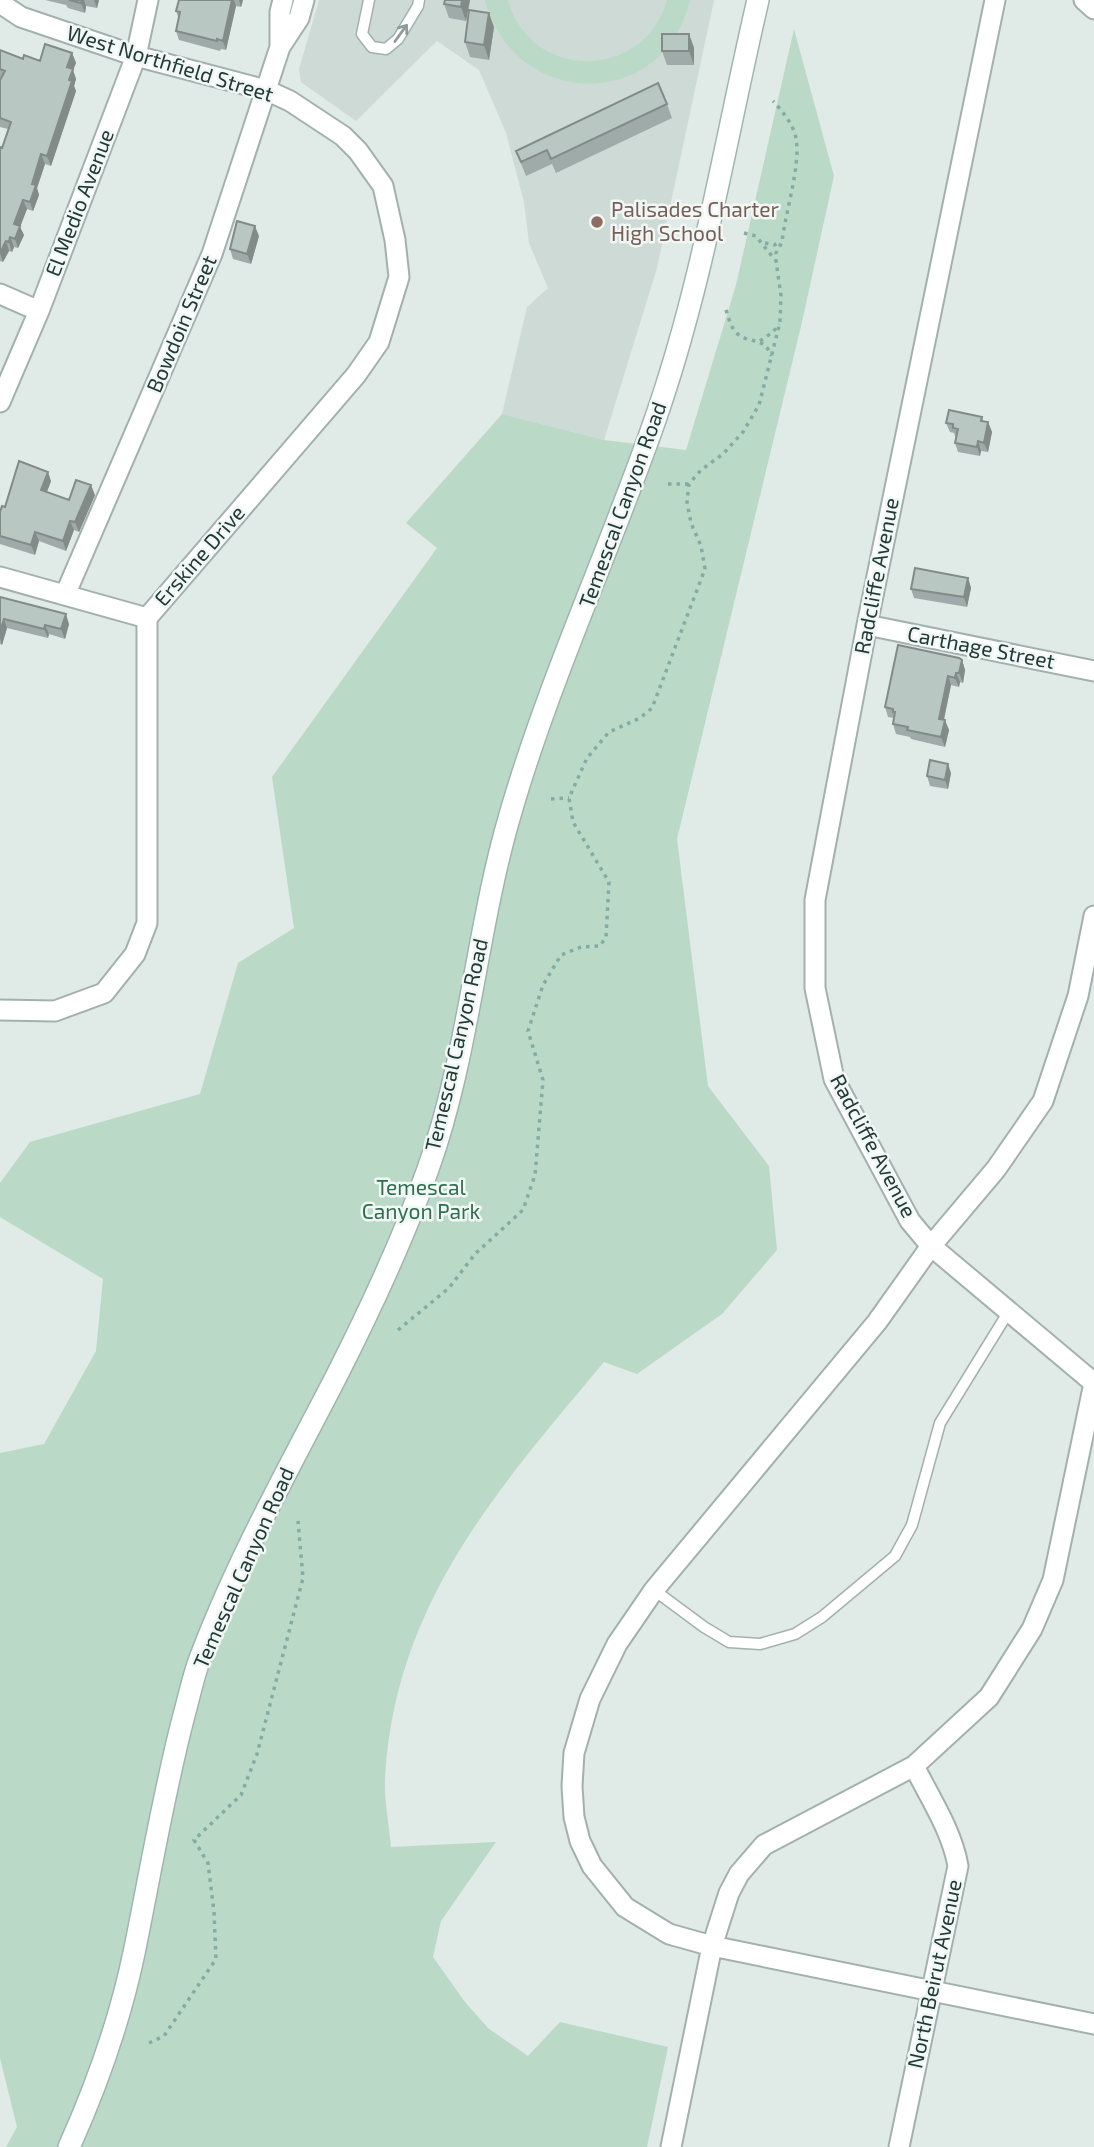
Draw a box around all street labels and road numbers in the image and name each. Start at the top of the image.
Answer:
street label: West Northfield Street [64,19,277,106]
street label: El Medio Avenue [39,125,118,280]
street label: Bowdoin Street [140,251,221,396]
street label: Temescal Canyon Road [573,398,671,611]
street label: Radcliffe Avenue [848,495,903,656]
street label: Erskine Drive [149,500,249,610]
street label: Carthage Street [905,620,1057,673]
street label: Temescal Canyon Road [419,936,492,1153]
street label: Radcliffe Avenue [826,1069,923,1221]
street label: Temescal Canyon Road [187,1463,298,1672]
street label: North Beirut Avenue [901,1877,966,2070]

